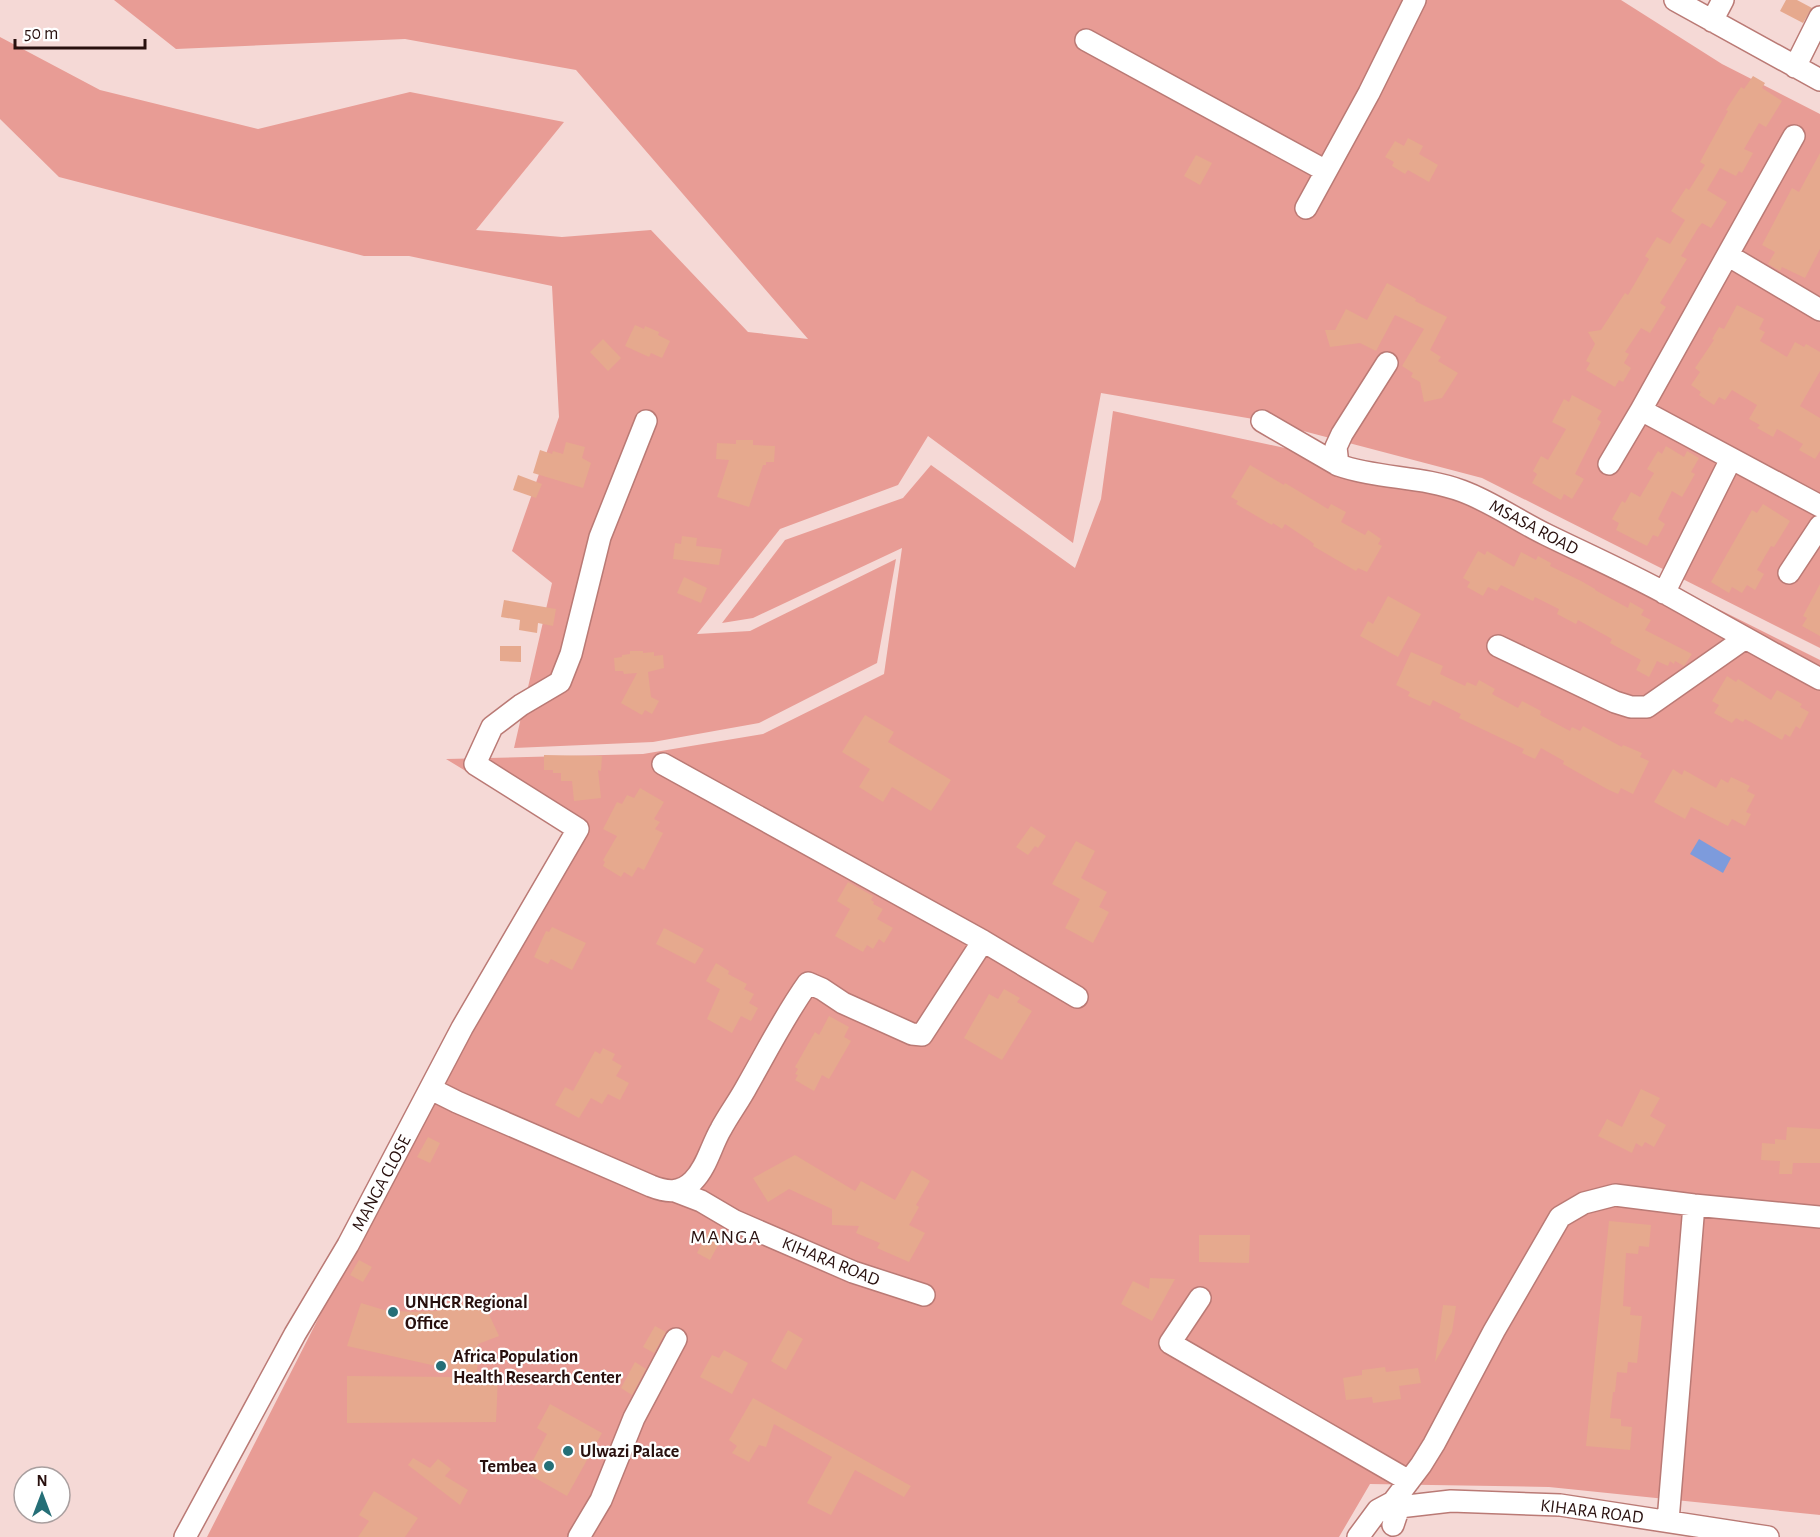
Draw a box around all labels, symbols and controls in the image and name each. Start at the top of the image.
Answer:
scale bar [15,12,146,50]
text: 50 m [24,25,58,43]
street label: MSASA ROAD [1486,497,1581,559]
street label: MANGA CLOSE [349,1132,415,1234]
district label: MANGA [690,1227,762,1247]
street label: KIHARA ROAD [779,1234,882,1290]
place label: UNHCR Regional Office [405,1294,528,1333]
marker: UNHCR Regional Office [386,1305,400,1319]
place label: Africa Population Health Research Center [453,1348,622,1387]
marker: Africa Population Health Research Center [434,1359,448,1373]
place label: Ulwazi Palace [580,1443,679,1461]
marker: Ulwazi Palace [561,1444,575,1458]
place label: Tembea [479,1458,537,1476]
marker: Tembea [542,1459,556,1473]
north arrow [12,1465,72,1525]
text: N [36,1473,48,1489]
street label: KIHARA ROAD [1539,1497,1644,1527]

